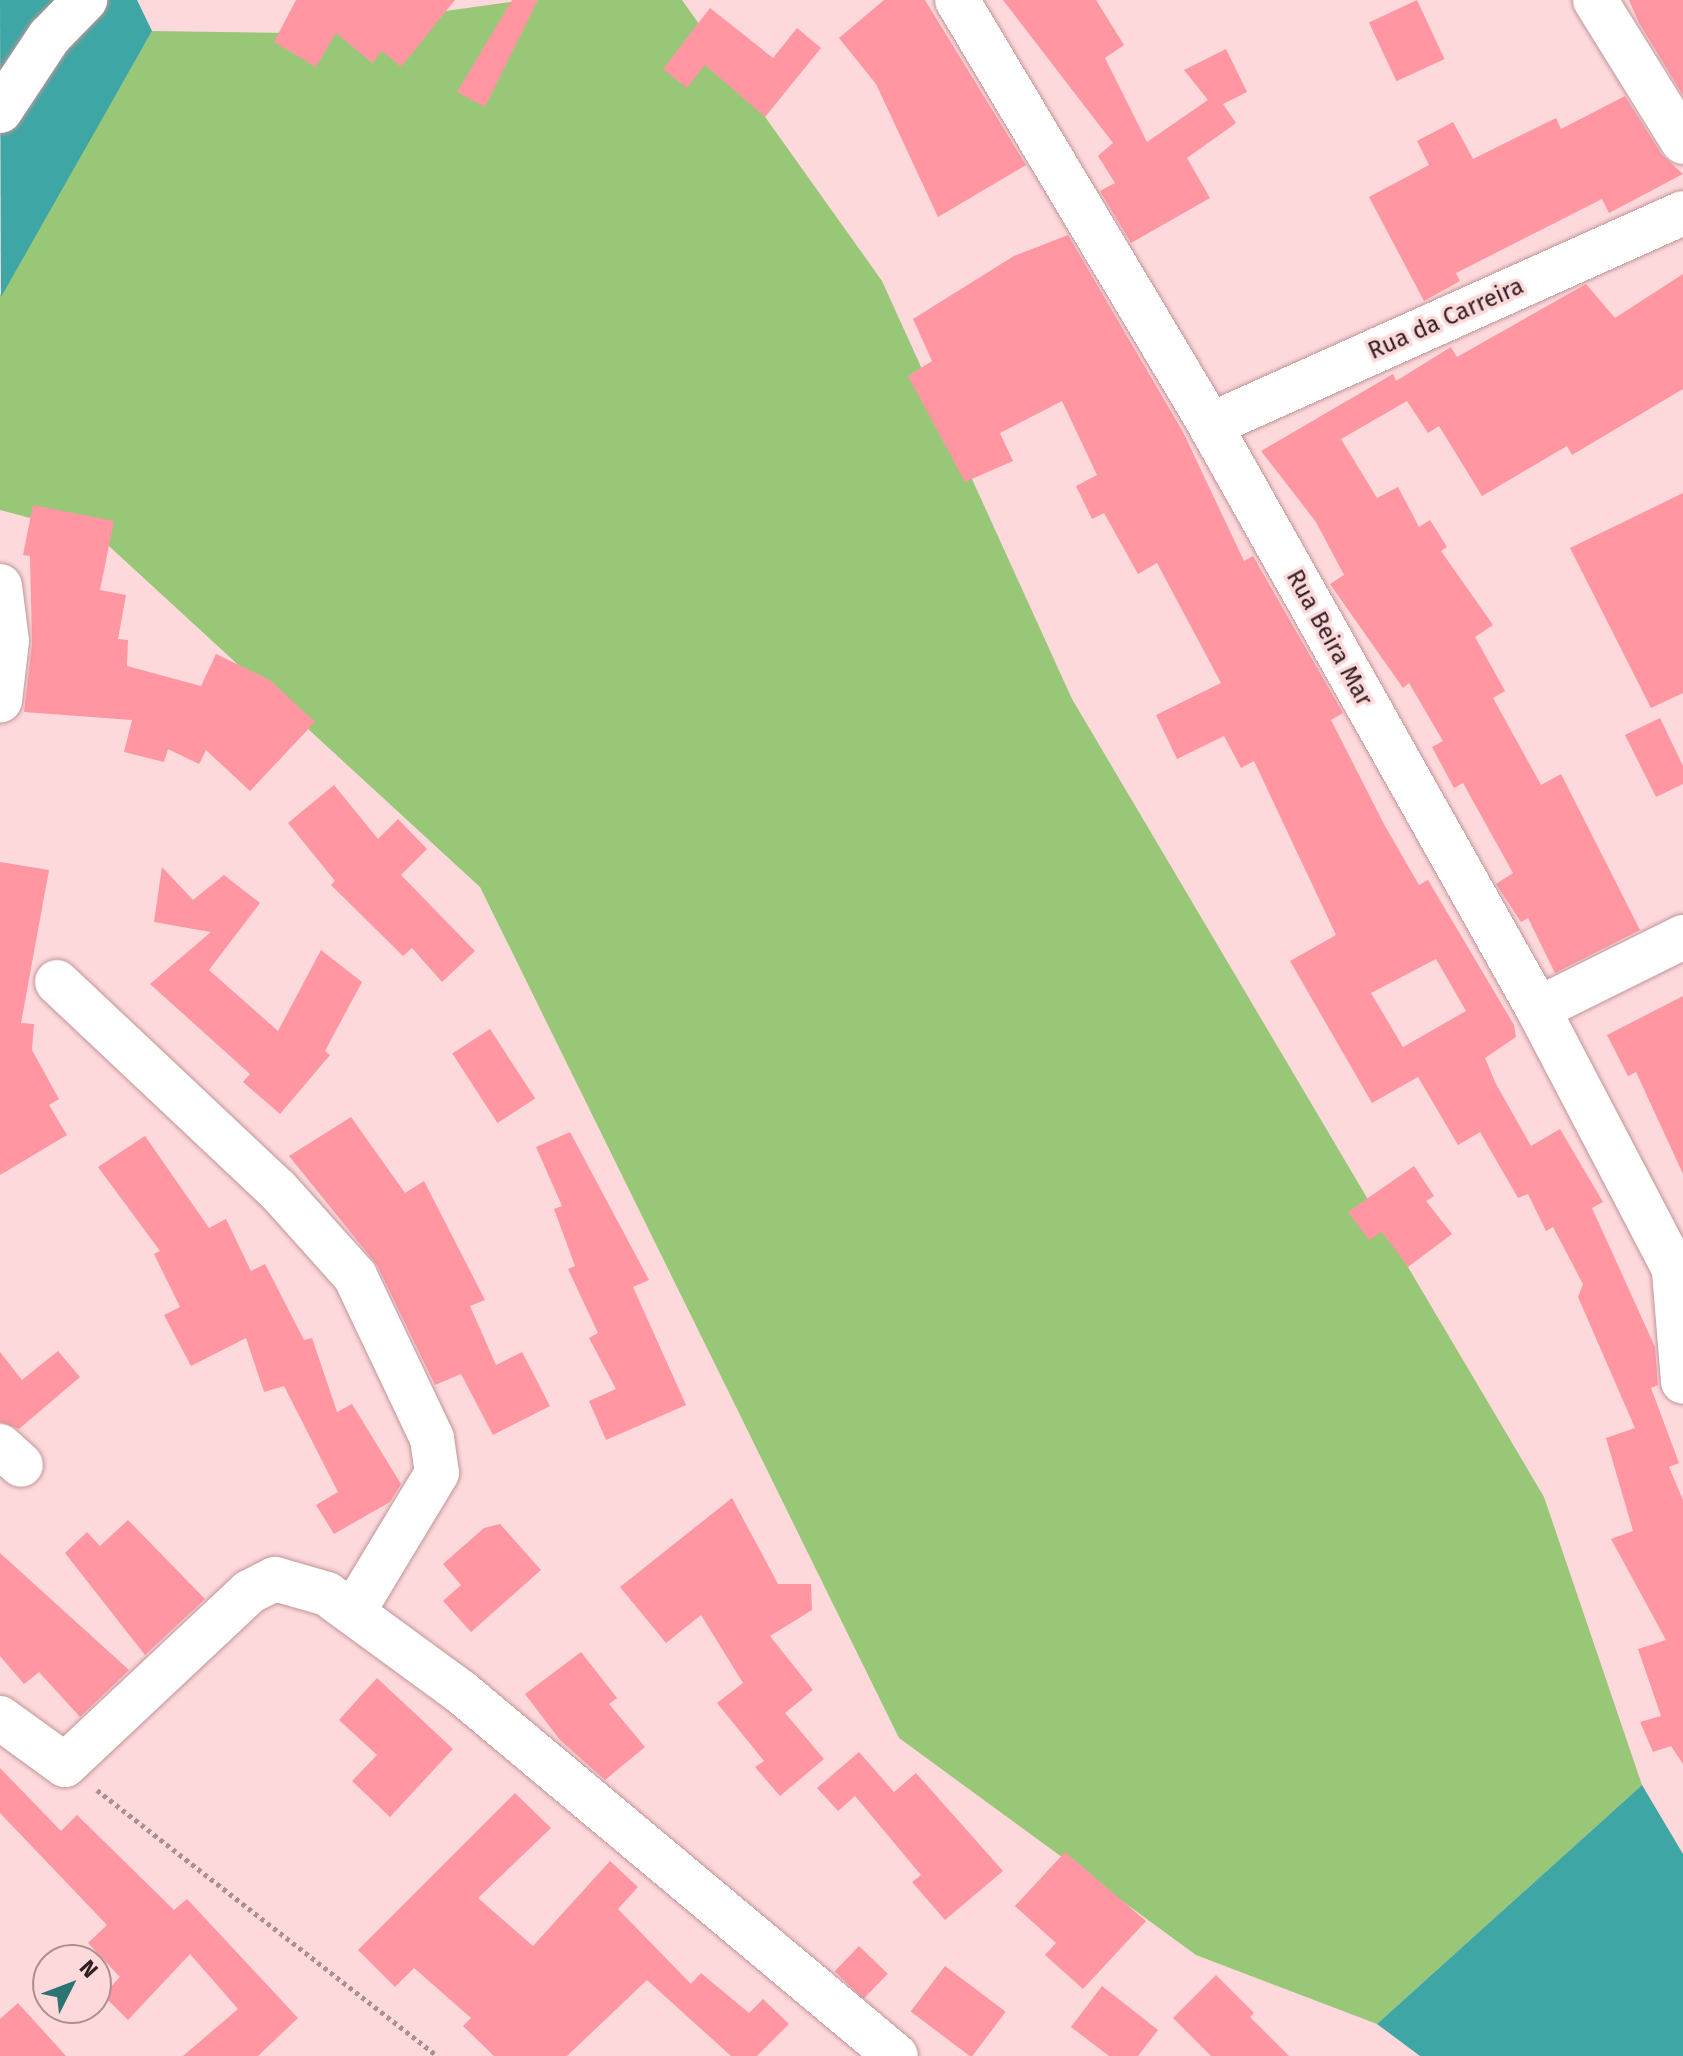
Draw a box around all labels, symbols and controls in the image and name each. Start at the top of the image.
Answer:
street label: Rua da Carreira [1364,272,1528,366]
street label: Rua Beira Mar [1280,565,1378,711]
north arrow [32,1944,112,2024]
text: N [74,1954,104,1983]

